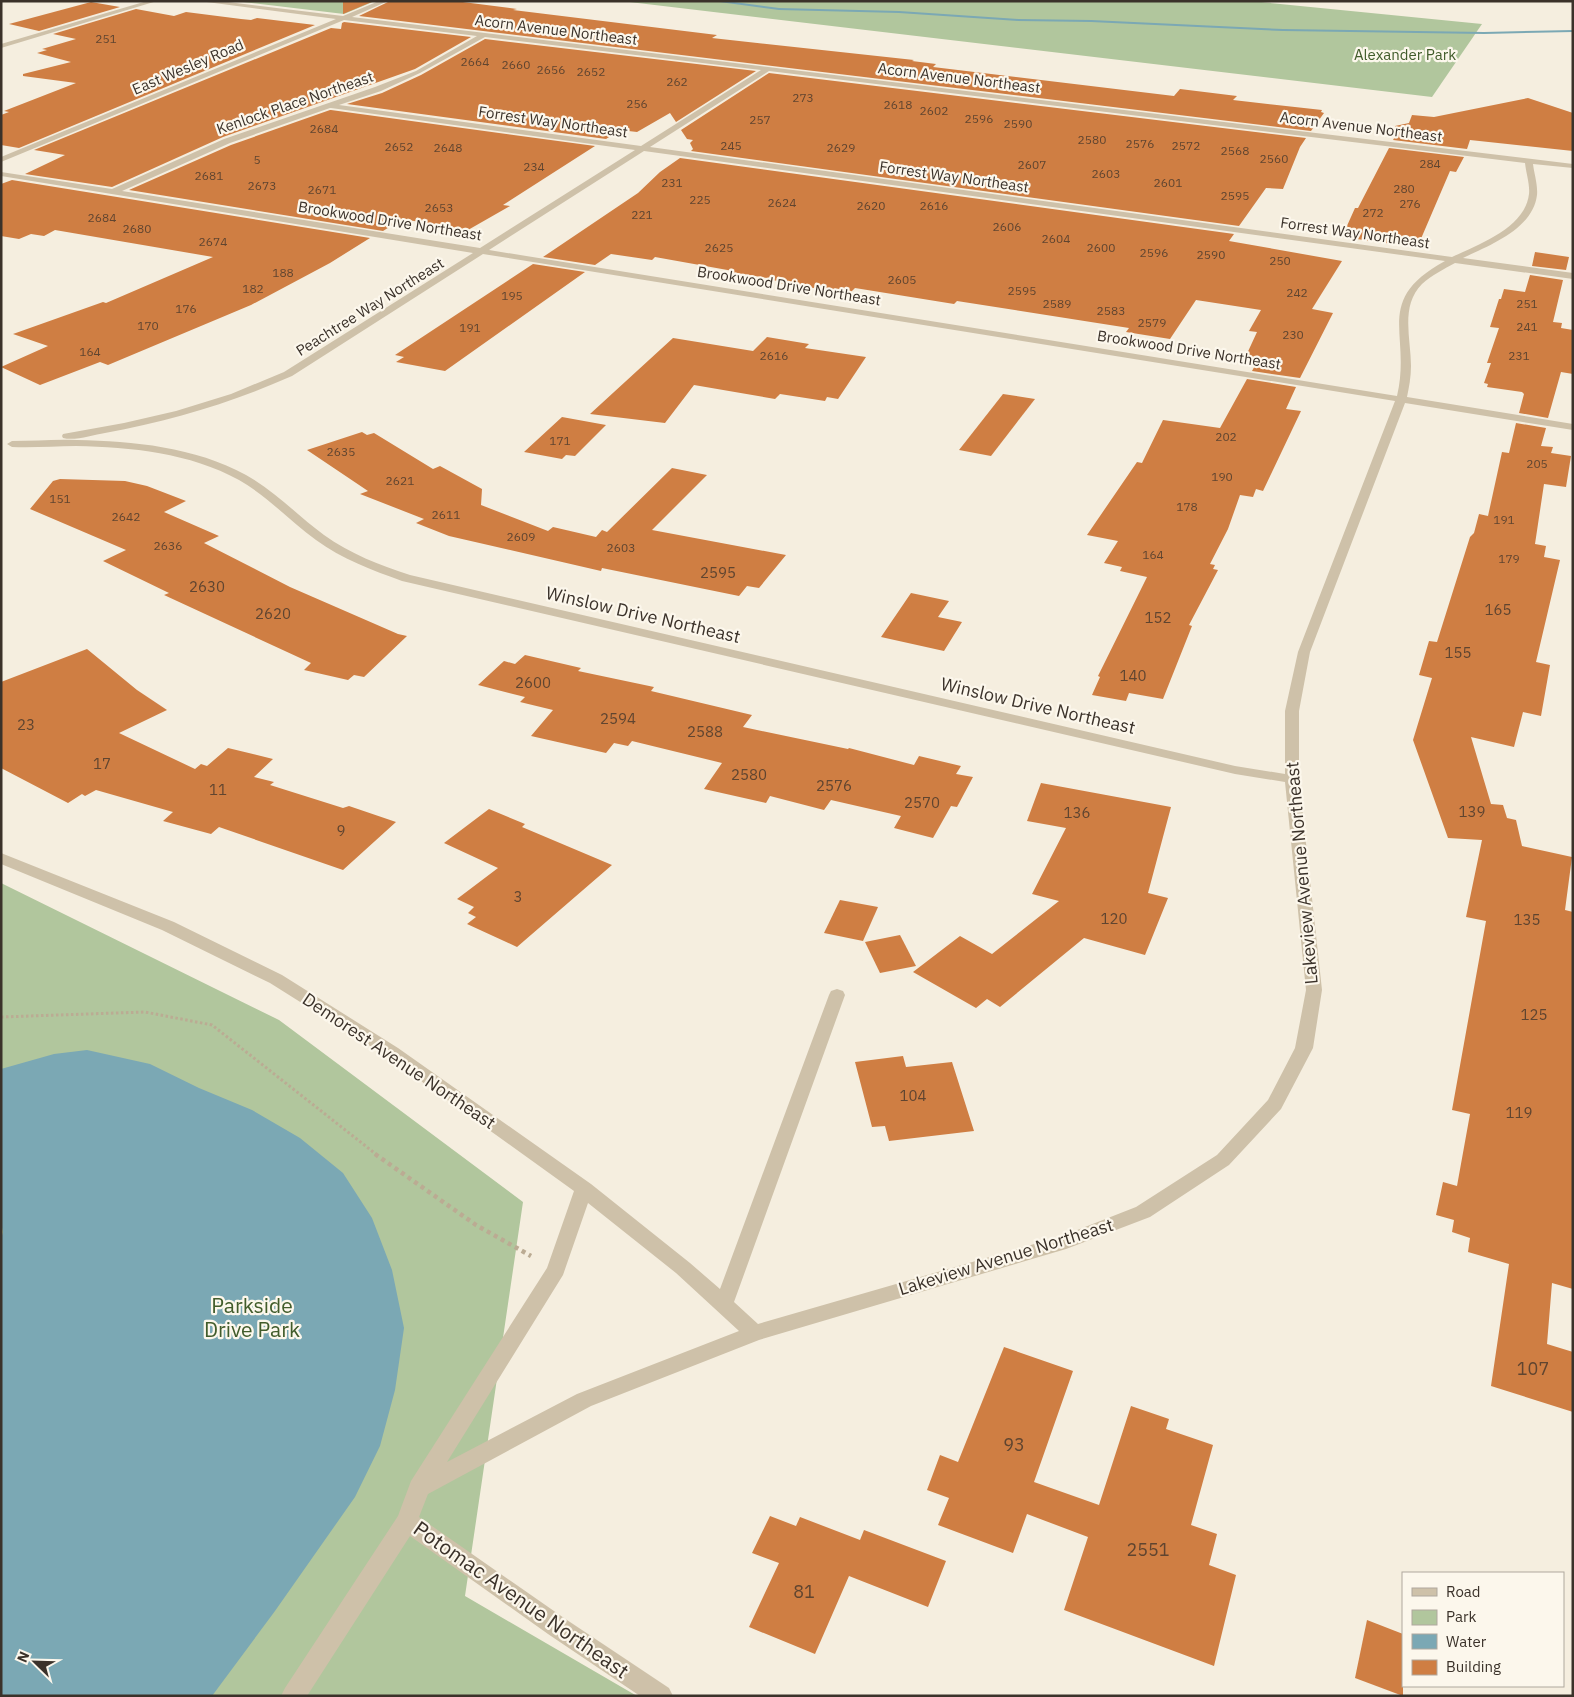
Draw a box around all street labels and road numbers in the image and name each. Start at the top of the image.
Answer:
street label: Acorn Avenue Northeast [474,10,638,49]
street label: East Wesley Road [129,35,246,99]
street label: Acorn Avenue Northeast [877,58,1041,97]
street label: Kenlock Place Northeast [214,67,376,138]
street label: Forrest Way Northeast [477,102,629,141]
street label: Acorn Avenue Northeast [1279,107,1443,146]
street label: Forrest Way Northeast [878,157,1030,196]
street label: Brookwood Drive Northeast [297,197,483,244]
street label: Forrest Way Northeast [1279,213,1431,252]
street label: Peachtree Way Northeast [292,253,447,360]
street label: Brookwood Drive Northeast [696,262,882,309]
street label: Brookwood Drive Northeast [1096,326,1282,373]
street label: Winslow Drive Northeast [544,581,743,648]
street label: Winslow Drive Northeast [939,672,1138,739]
street label: Lakeview Avenue Northeast [1280,761,1323,985]
street label: Demorest Avenue Northeast [298,987,500,1134]
street label: Lakeview Avenue Northeast [896,1213,1116,1300]
street label: Potomac Avenue Northeast [408,1514,635,1684]

